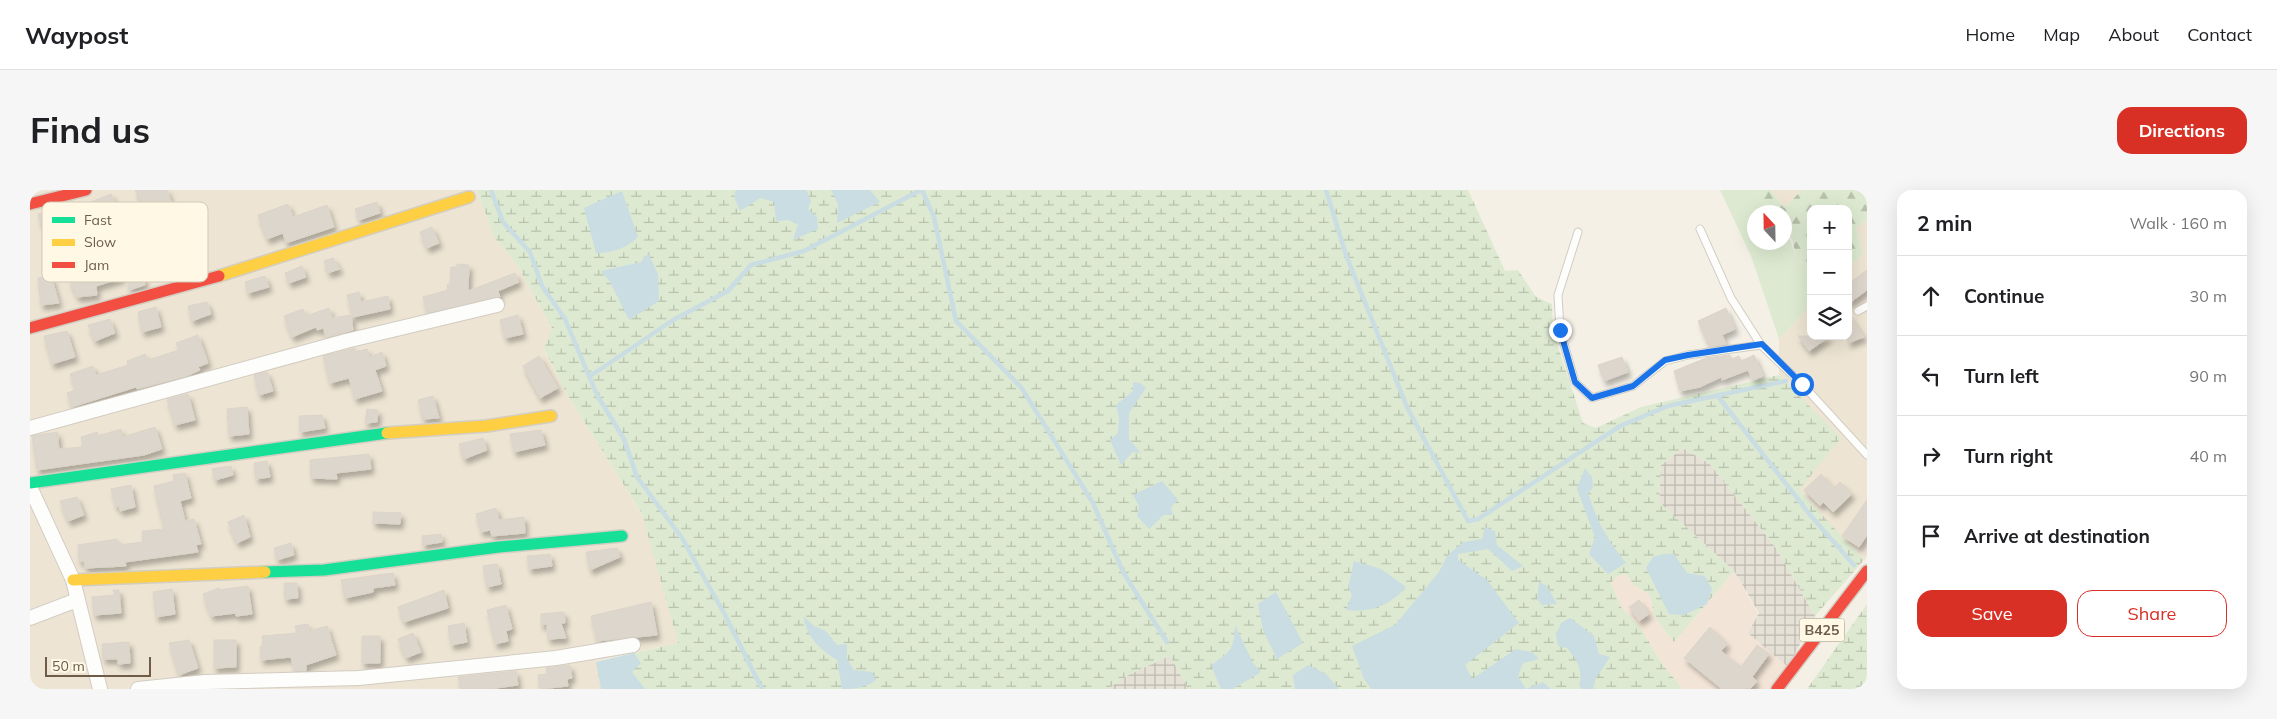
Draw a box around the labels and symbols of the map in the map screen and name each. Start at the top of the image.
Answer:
legend [42,202,208,282]
north arrow [1747,205,1792,250]
text: Fast [84,211,112,229]
text: Slow [84,233,116,251]
text: Jam [84,256,109,274]
route end [1549,319,1572,342]
route start [1791,373,1814,396]
road number: B425 [1800,618,1844,642]
scale bar [45,654,151,677]

